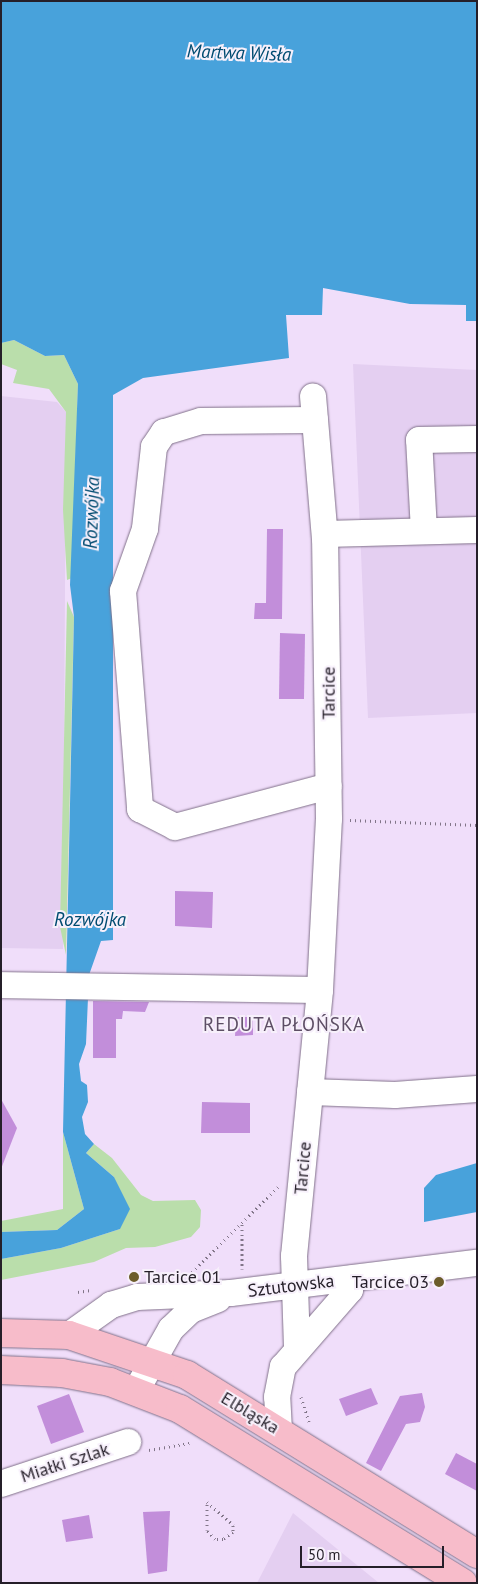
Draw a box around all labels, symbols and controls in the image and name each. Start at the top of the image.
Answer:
water label: Martwa Wisła [186,40,292,66]
water label: Rozwójka [79,477,105,549]
street label: Tarcice [318,667,340,719]
water label: Rozwójka [54,909,126,931]
district label: REDUTA PŁOŃSKA [201,1014,367,1036]
street label: Tarcice [290,1141,316,1195]
place label: Tarcice 01 [144,1266,221,1288]
street label: Sztutowska [246,1270,336,1302]
marker: Tarcice 01 [128,1271,140,1283]
place label: Tarcice 03 [352,1271,429,1293]
marker: Tarcice 03 [433,1276,445,1288]
street label: Elbląska [217,1387,283,1439]
street label: Miałki Szlak [18,1439,112,1487]
scale bar [303,1536,447,1568]
text: 50 m [308,1545,341,1564]

